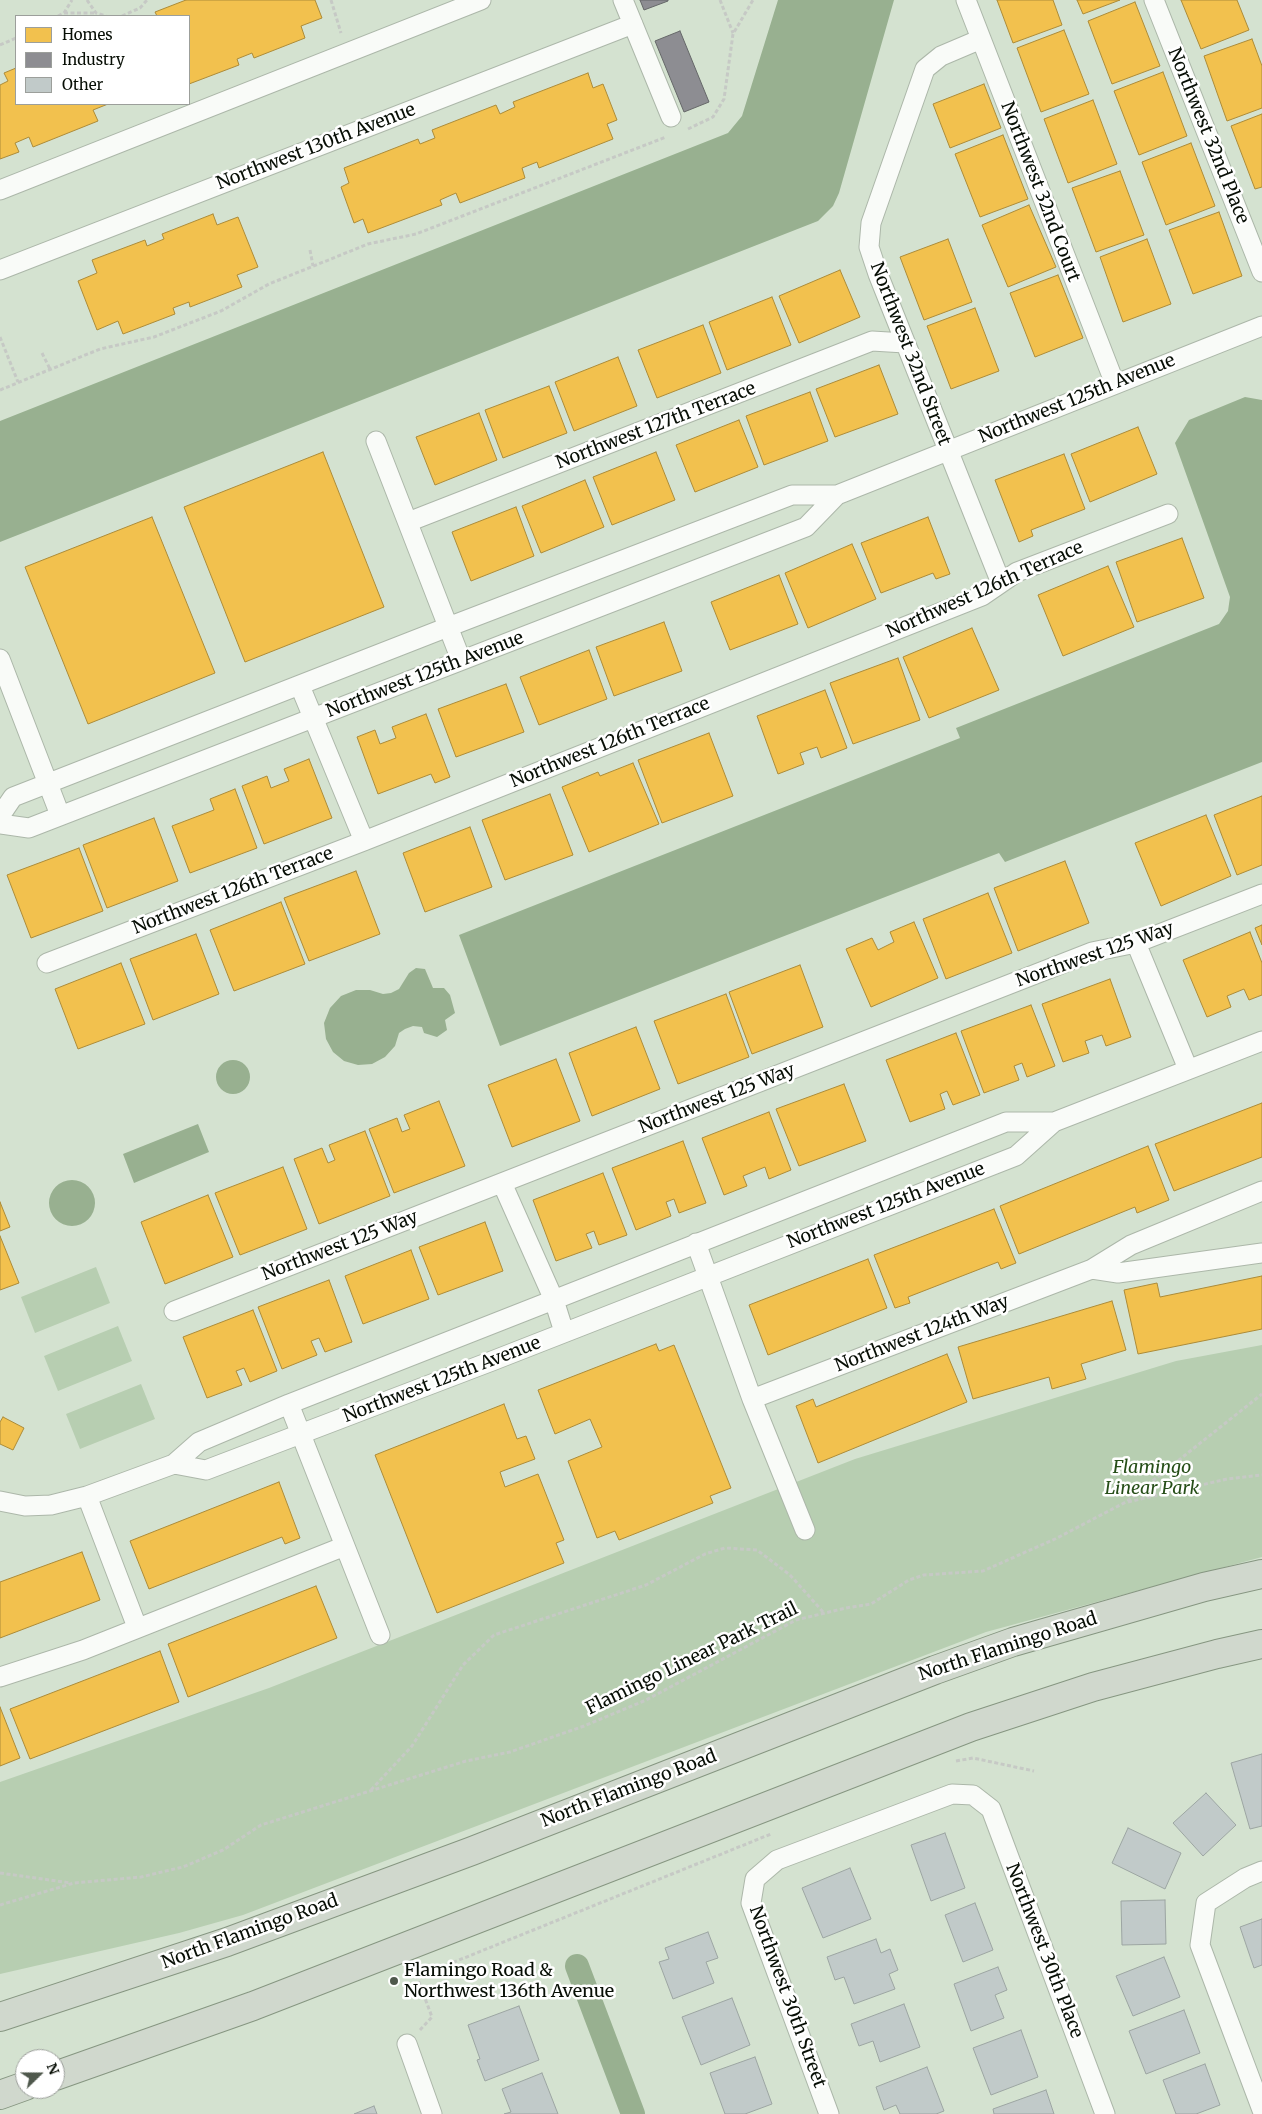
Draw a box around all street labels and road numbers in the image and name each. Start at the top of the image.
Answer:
street label: Northwest 32nd Place [1163,45,1253,227]
street label: Northwest 130th Avenue [214,99,418,195]
street label: Northwest 32nd Court [996,99,1084,285]
street label: Northwest 32nd Street [865,259,955,449]
street label: Northwest 125th Avenue [976,350,1178,448]
street label: Northwest 127th Terrace [553,378,759,474]
street label: Northwest 126th Terrace [883,537,1087,643]
street label: Northwest 125th Avenue [323,627,527,723]
street label: Northwest 126th Terrace [507,693,713,793]
street label: Northwest 126th Terrace [130,843,336,939]
street label: Northwest 125 Way [1013,918,1177,992]
street label: Northwest 125 Way [636,1059,798,1139]
street label: Northwest 125th Avenue [784,1158,988,1254]
street label: Northwest 125 Way [259,1206,421,1286]
street label: Northwest 124th Way [832,1291,1012,1377]
street label: Northwest 125th Avenue [340,1332,544,1428]
street label: Flamingo Linear Park Trail [583,1598,801,1720]
street label: North Flamingo Road [916,1608,1100,1686]
street label: North Flamingo Road [538,1746,720,1832]
street label: Northwest 30th Place [1001,1861,1087,2041]
street label: North Flamingo Road [159,1890,341,1974]
street label: Northwest 30th Street [744,1903,830,2091]

